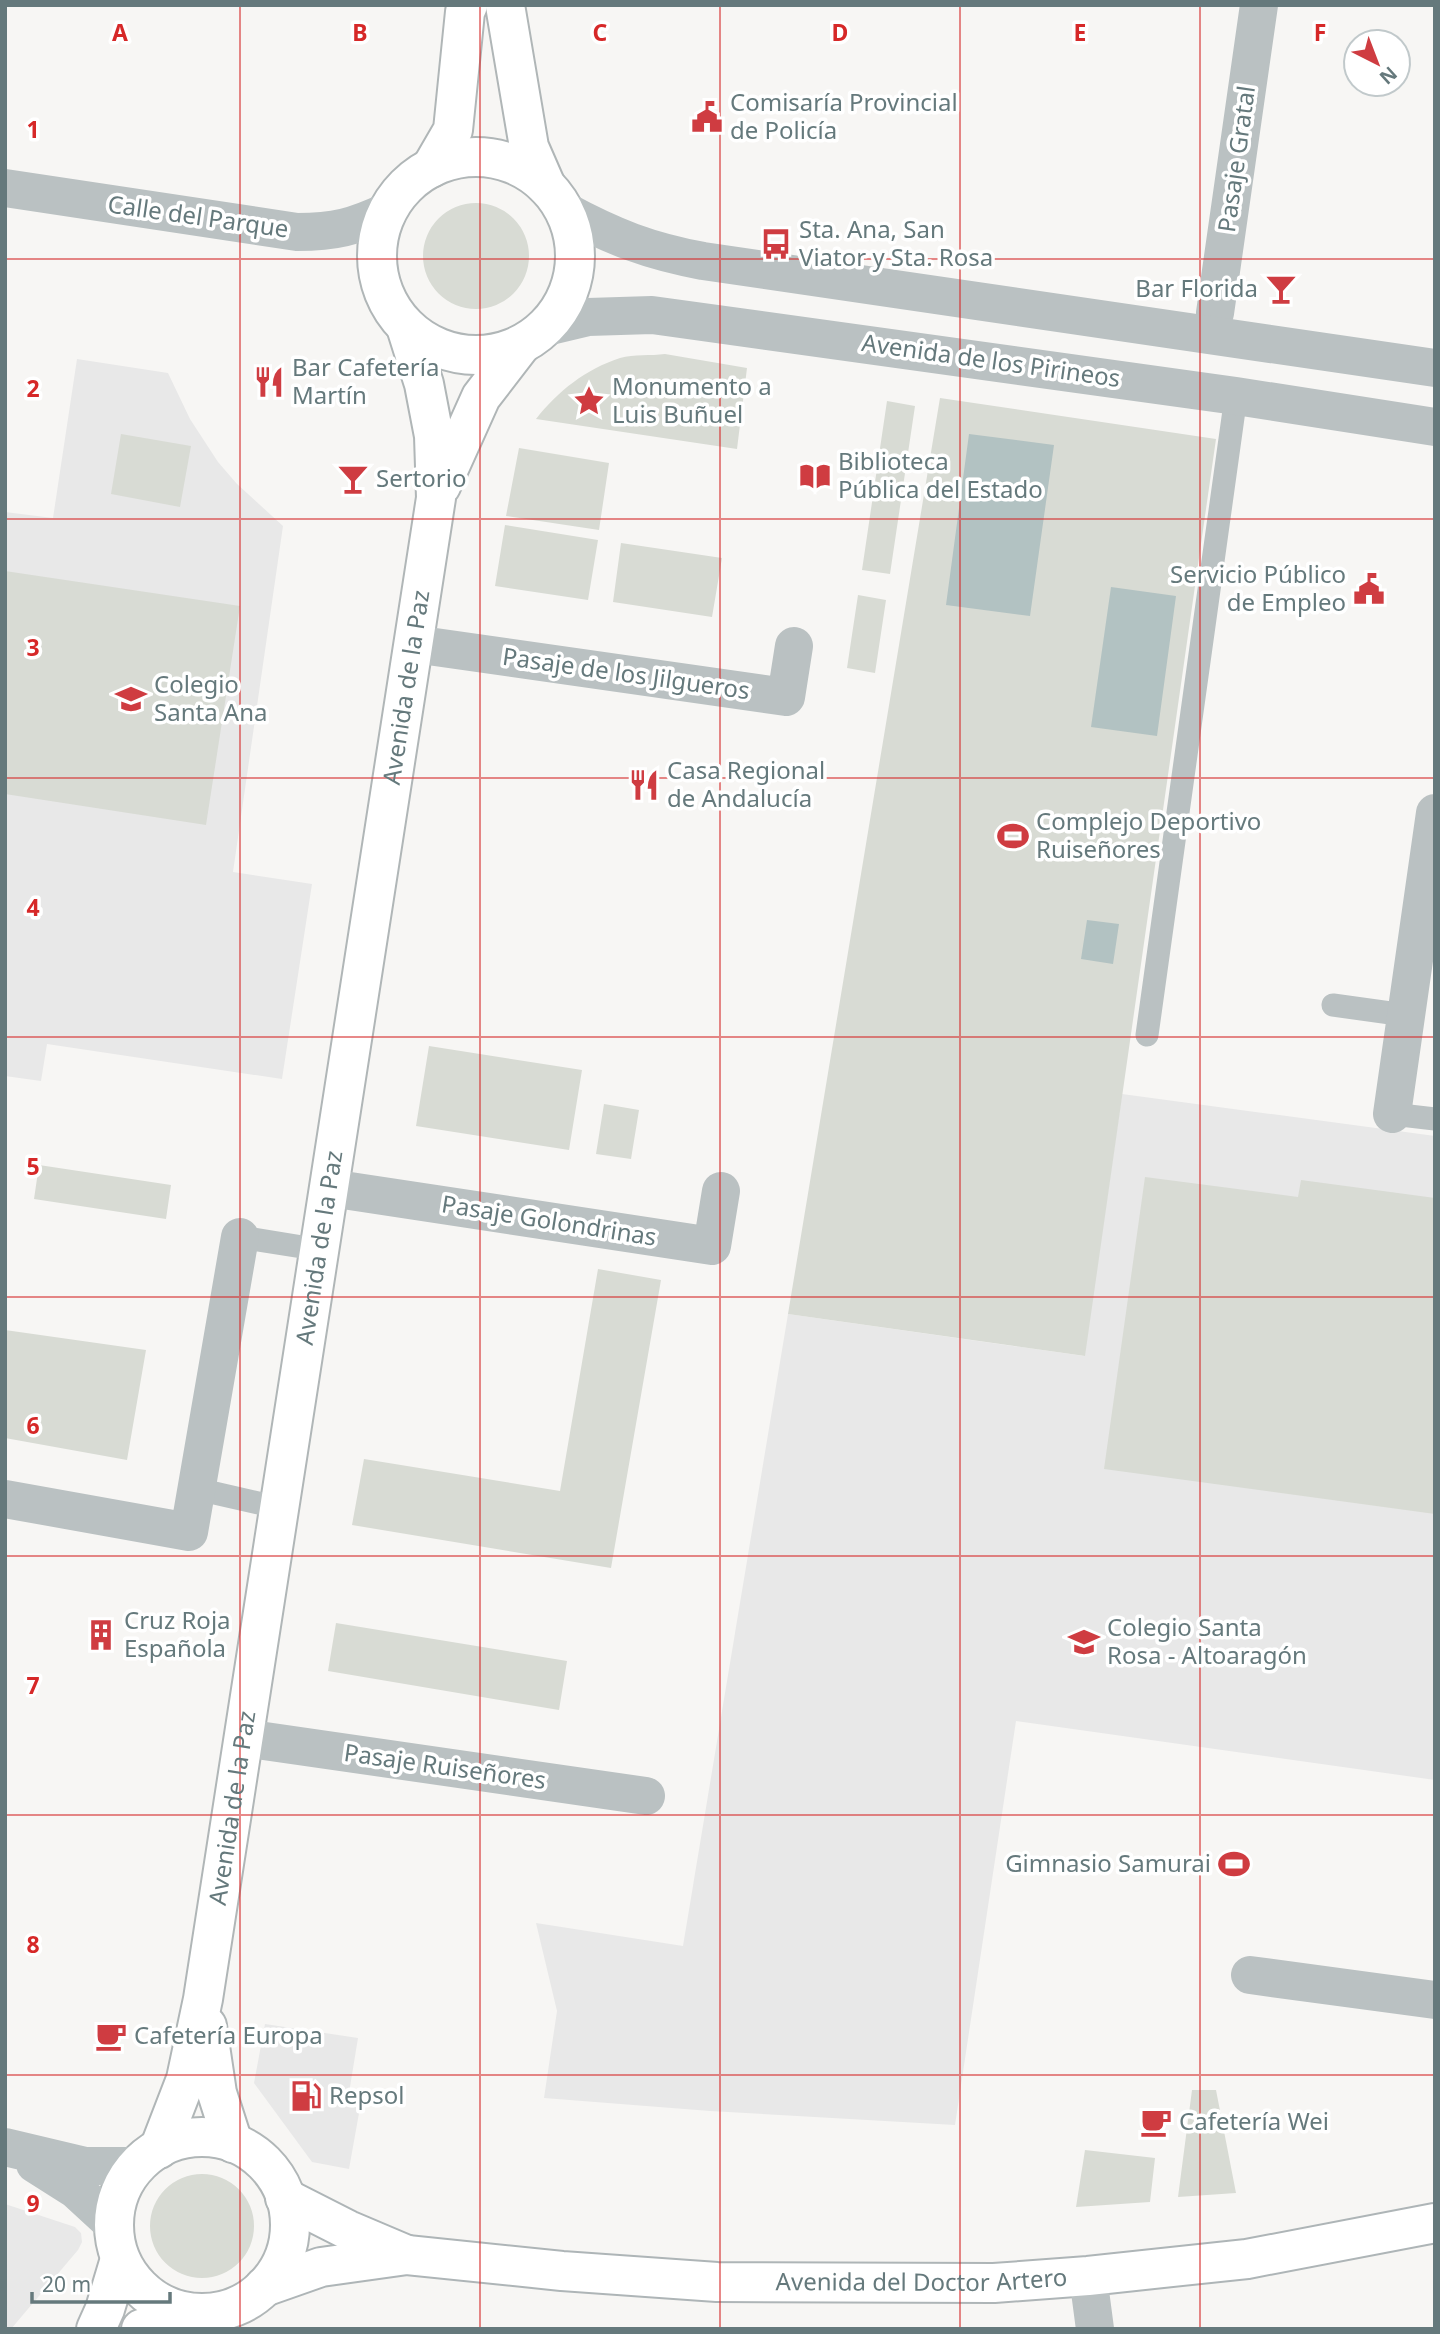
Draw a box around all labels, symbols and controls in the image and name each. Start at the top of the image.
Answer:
text: A [112,16,128,48]
text: B [352,16,368,48]
text: C [593,16,608,48]
text: D [832,16,848,48]
text: E [1074,16,1086,48]
text: F [1314,16,1326,48]
north arrow [1342,28,1412,98]
text: N [1374,61,1403,90]
street label: Pasaje Gratal [1209,83,1262,234]
place label: Comisaría Provincial de Policía [730,85,958,146]
public building icon: Comisaría Provincial de Policía [690,100,724,134]
text: 1 [26,113,40,145]
street label: Calle del Parque [106,187,291,245]
place label: Sta. Ana, San Viator y Sta. Rosa [799,212,993,273]
bus stop icon: Sta. Ana, San Viator y Sta. Rosa [759,227,793,261]
place label: Bar Florida [1135,271,1258,304]
bar icon: Bar Florida [1264,272,1298,306]
street label: Avenida de los Pirineos [860,325,1123,394]
place label: Bar Cafetería Martín [292,350,439,411]
restaurant icon: Bar Cafetería Martín [252,365,286,399]
place label: Monumento a Luis Buñuel [612,369,772,430]
text: 2 [26,372,40,404]
place icon: Monumento a Luis Buñuel [572,384,606,418]
place label: Biblioteca Pública del Estado [838,444,1043,505]
library icon: Biblioteca Pública del Estado [798,459,832,493]
place label: Sertorio [376,461,466,494]
bar icon: Sertorio [336,462,370,496]
place label: Servicio Público de Empleo [1170,557,1346,618]
public building icon: Servicio Público de Empleo [1352,572,1386,606]
street label: Avenida de la Paz [374,588,436,787]
text: 3 [26,631,40,663]
street label: Pasaje de los Jilgueros [500,639,752,706]
place label: Colegio Santa Ana [154,667,267,728]
school or university icon: Colegio Santa Ana [114,682,148,716]
place label: Casa Regional de Andalucía [667,753,825,814]
restaurant icon: Casa Regional de Andalucía [627,768,661,802]
place label: Complejo Deportivo Ruiseñores [1036,804,1261,865]
sports icon: Complejo Deportivo Ruiseñores [996,819,1030,853]
text: 4 [26,891,40,923]
street label: Avenida de la Paz [287,1148,349,1347]
text: 5 [26,1150,40,1182]
street label: Pasaje Golondrinas [439,1186,659,1253]
text: 6 [26,1409,40,1441]
place label: Cruz Roja Española [124,1603,231,1664]
place label: Colegio Santa Rosa - Altoaragón [1107,1610,1307,1671]
building icon: Cruz Roja Española [84,1618,118,1652]
school or university icon: Colegio Santa Rosa - Altoaragón [1067,1625,1101,1659]
text: 7 [26,1669,40,1701]
street label: Avenida de la Paz [200,1708,263,1907]
street label: Pasaje Ruiseñores [342,1735,548,1796]
place label: Gimnasio Samurai [1005,1846,1211,1879]
sports icon: Gimnasio Samurai [1217,1847,1251,1881]
text: 8 [26,1928,40,1960]
place label: Cafetería Europa [134,2018,323,2051]
cafe icon: Cafetería Europa [94,2019,128,2053]
place label: Repsol [329,2078,404,2111]
fuel station icon: Repsol [289,2079,323,2113]
place label: Cafetería Wei [1179,2104,1329,2137]
cafe icon: Cafetería Wei [1139,2105,1173,2139]
text: 9 [26,2187,40,2219]
scale bar [32,2260,170,2304]
street label: Avenida del Doctor Artero [776,2260,1068,2298]
text: 20 m [42,2270,91,2298]

